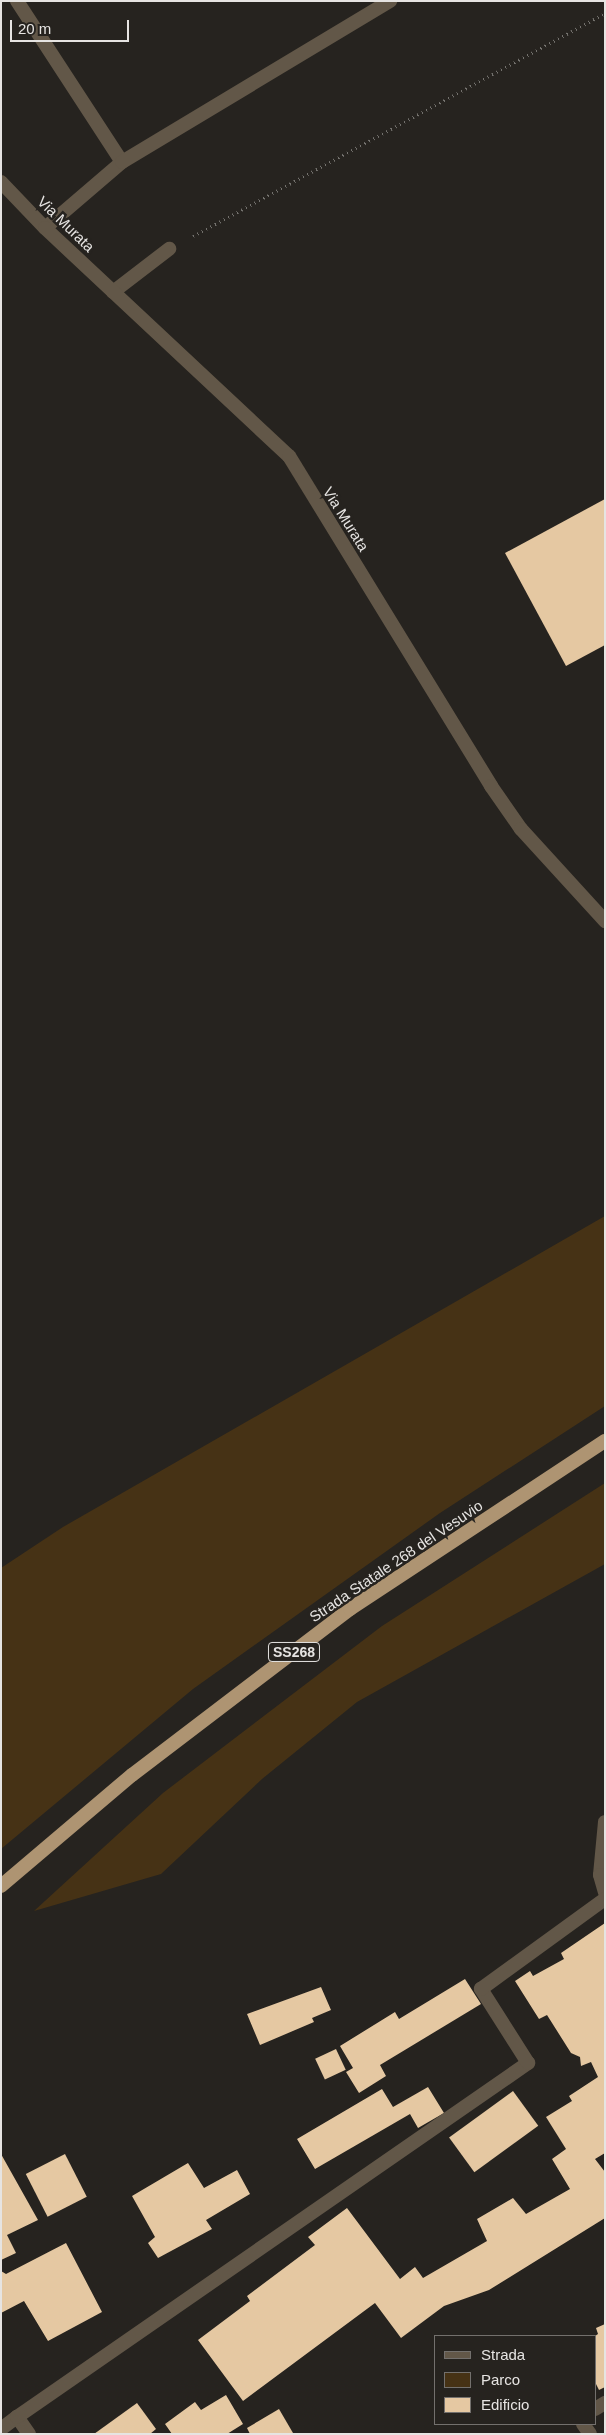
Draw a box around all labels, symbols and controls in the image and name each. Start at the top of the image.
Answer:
scale bar [12,10,131,42]
text: 20 m [18,20,51,37]
street label: Via Murata [34,192,98,256]
street label: Via Murata [319,484,373,554]
street label: Strada Statale 268 del Vesuvio [306,1496,486,1626]
road number: SS268 [268,1640,320,1664]
legend [434,2335,596,2425]
text: Strada [481,2346,525,2363]
text: Parco [481,2371,520,2388]
text: Edificio [481,2396,529,2413]

